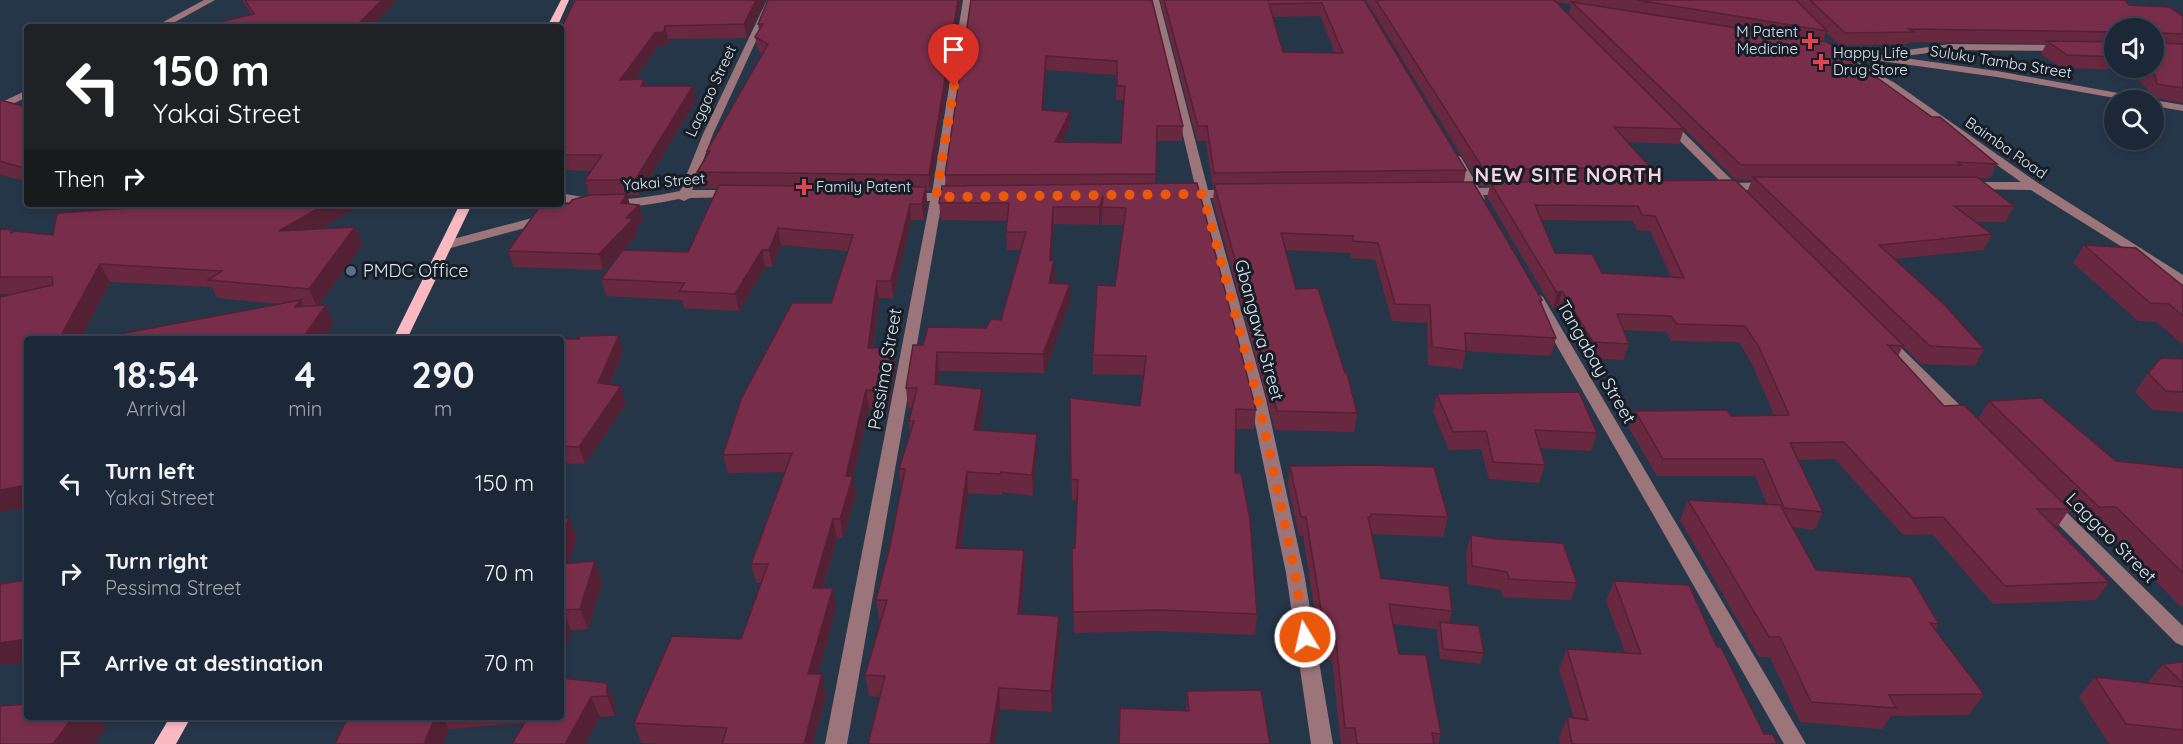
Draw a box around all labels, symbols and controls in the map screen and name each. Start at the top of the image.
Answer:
map controls [2104,18,2164,150]
button: sound [2104,18,2164,78]
place label: M Patent Medicine [1736,22,1798,58]
pin [928,24,979,86]
icon: arrive [937,33,970,66]
marker: M Patent Medicine [1803,34,1817,48]
street label: Suluku Tamba Street [1929,41,2073,82]
street label: Laggao Street [681,42,740,140]
place label: Happy Life Drug Store [1833,43,1908,79]
text: 150 m [153,44,270,97]
icon: left [54,48,132,126]
marker: Happy Life Drug Store [1814,55,1828,69]
button: search [2104,90,2164,150]
text: Yakai Street [153,96,301,130]
street label: Baimba Road [1962,112,2051,183]
icon: right [117,162,150,195]
district label: NEW SITE NORTH [1475,162,1663,187]
text: Then [54,165,105,193]
street label: Yakai Street [622,168,706,195]
place label: Family Patent [816,177,911,196]
marker: Family Patent [797,180,811,194]
street label: Gbangawa Street [1230,257,1289,403]
place label: PMDC Office [363,259,468,282]
marker: PMDC Office [344,264,358,278]
street label: Tangabay Street [1552,296,1641,428]
street label: Pessima Street [863,306,907,431]
text: 18:54 [113,352,199,397]
text: 4 [295,352,316,397]
text: 290 [412,352,475,397]
text: Arrival [126,396,186,421]
text: min [288,396,322,421]
text: m [434,396,452,421]
text: Turn left [105,457,195,485]
icon: left [54,467,87,500]
text: 150 m [475,469,534,497]
text: Yakai Street [105,485,215,510]
street label: Laggao Street [2061,488,2161,588]
text: Turn right [105,547,209,575]
icon: right [54,557,87,590]
text: 70 m [484,559,534,587]
text: Pessima Street [105,575,242,600]
position arrow [1273,605,1337,669]
icon: arrive [54,647,87,680]
text: Arrive at destination [105,649,323,677]
text: 70 m [484,649,534,677]

